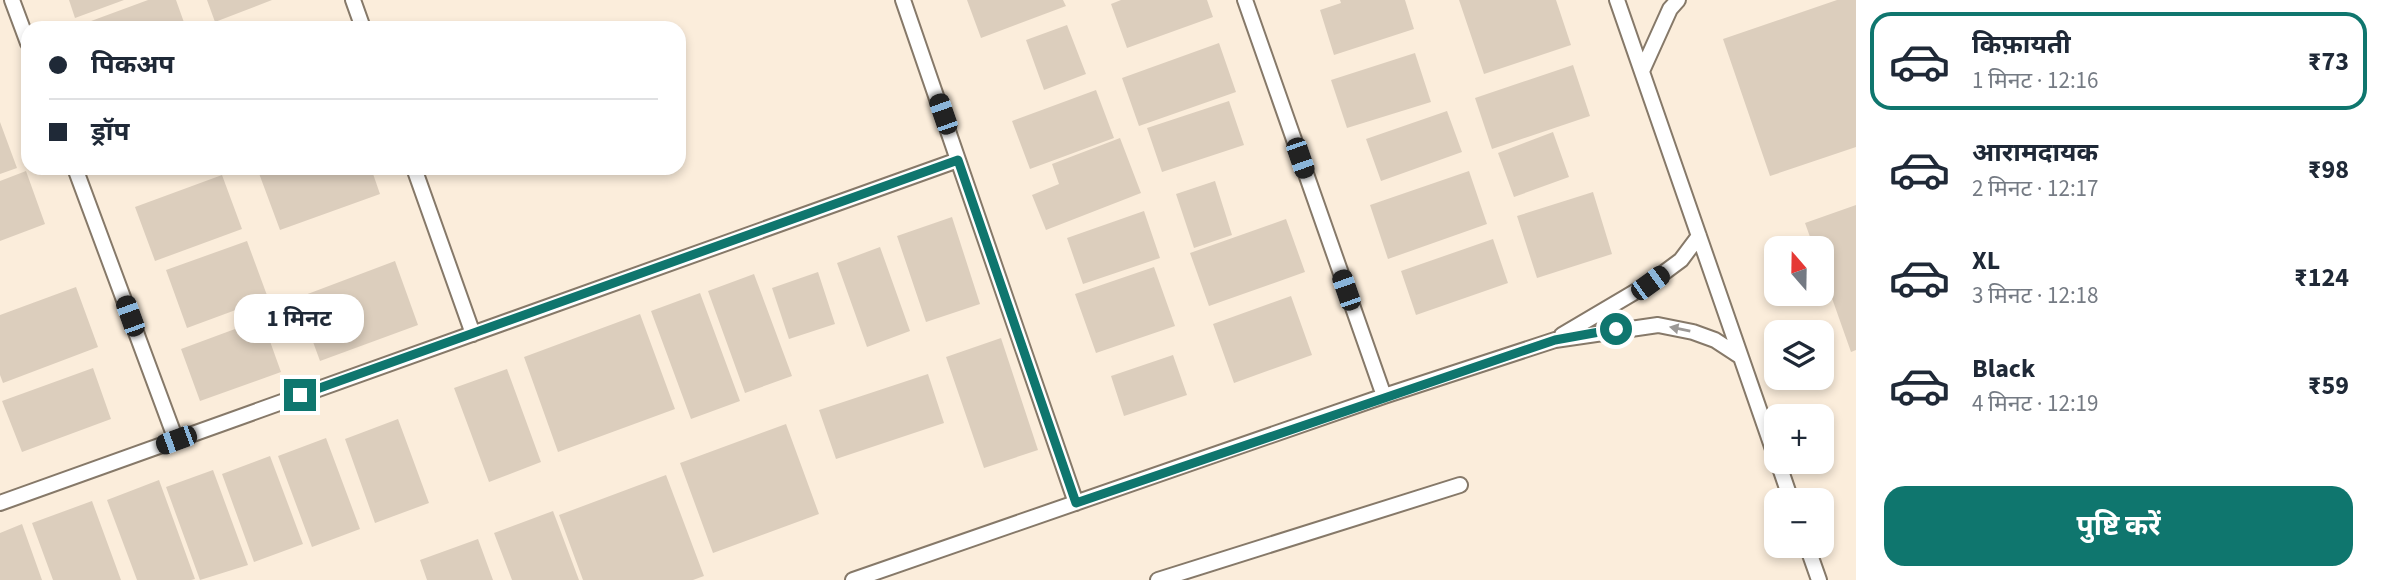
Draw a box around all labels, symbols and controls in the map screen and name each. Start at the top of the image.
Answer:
text: किफ़ायती [1972,26,2071,63]
icon: car [1888,30,1951,93]
text: ₹73 [2308,43,2349,80]
text: पिकअप [91,46,174,83]
text: 1 मिनट · 12:16 [1972,64,2098,97]
car [927,91,960,137]
text: ड्रॉप [91,113,129,150]
text: आरामदायक [1972,134,2098,171]
car [1284,135,1317,181]
icon: car [1888,138,1951,201]
text: ₹98 [2308,151,2349,188]
text: 2 मिनट · 12:17 [1972,172,2098,205]
north arrow [1764,236,1834,306]
map controls [1764,236,1834,558]
text: XL [1972,242,2000,279]
icon: car [1888,246,1951,309]
text: ₹124 [2294,259,2349,296]
car [1627,262,1674,304]
car [1330,267,1363,313]
text: 3 मिनट · 12:18 [1972,279,2098,312]
car [113,293,148,339]
callout: 1 मिनट [235,294,365,342]
text: 1 मिनट [266,302,332,335]
route start [1600,313,1632,345]
button: layers [1764,320,1834,390]
one-way arrow [1669,323,1691,334]
text: Black [1972,350,2035,387]
icon: car [1888,354,1951,417]
text: ₹59 [2308,367,2349,404]
route end [284,379,316,411]
text: 4 मिनट · 12:19 [1972,387,2098,420]
button: + [1764,404,1834,474]
car [153,423,200,457]
button: पुष्टि करें [1884,486,2353,566]
button: − [1764,488,1834,558]

